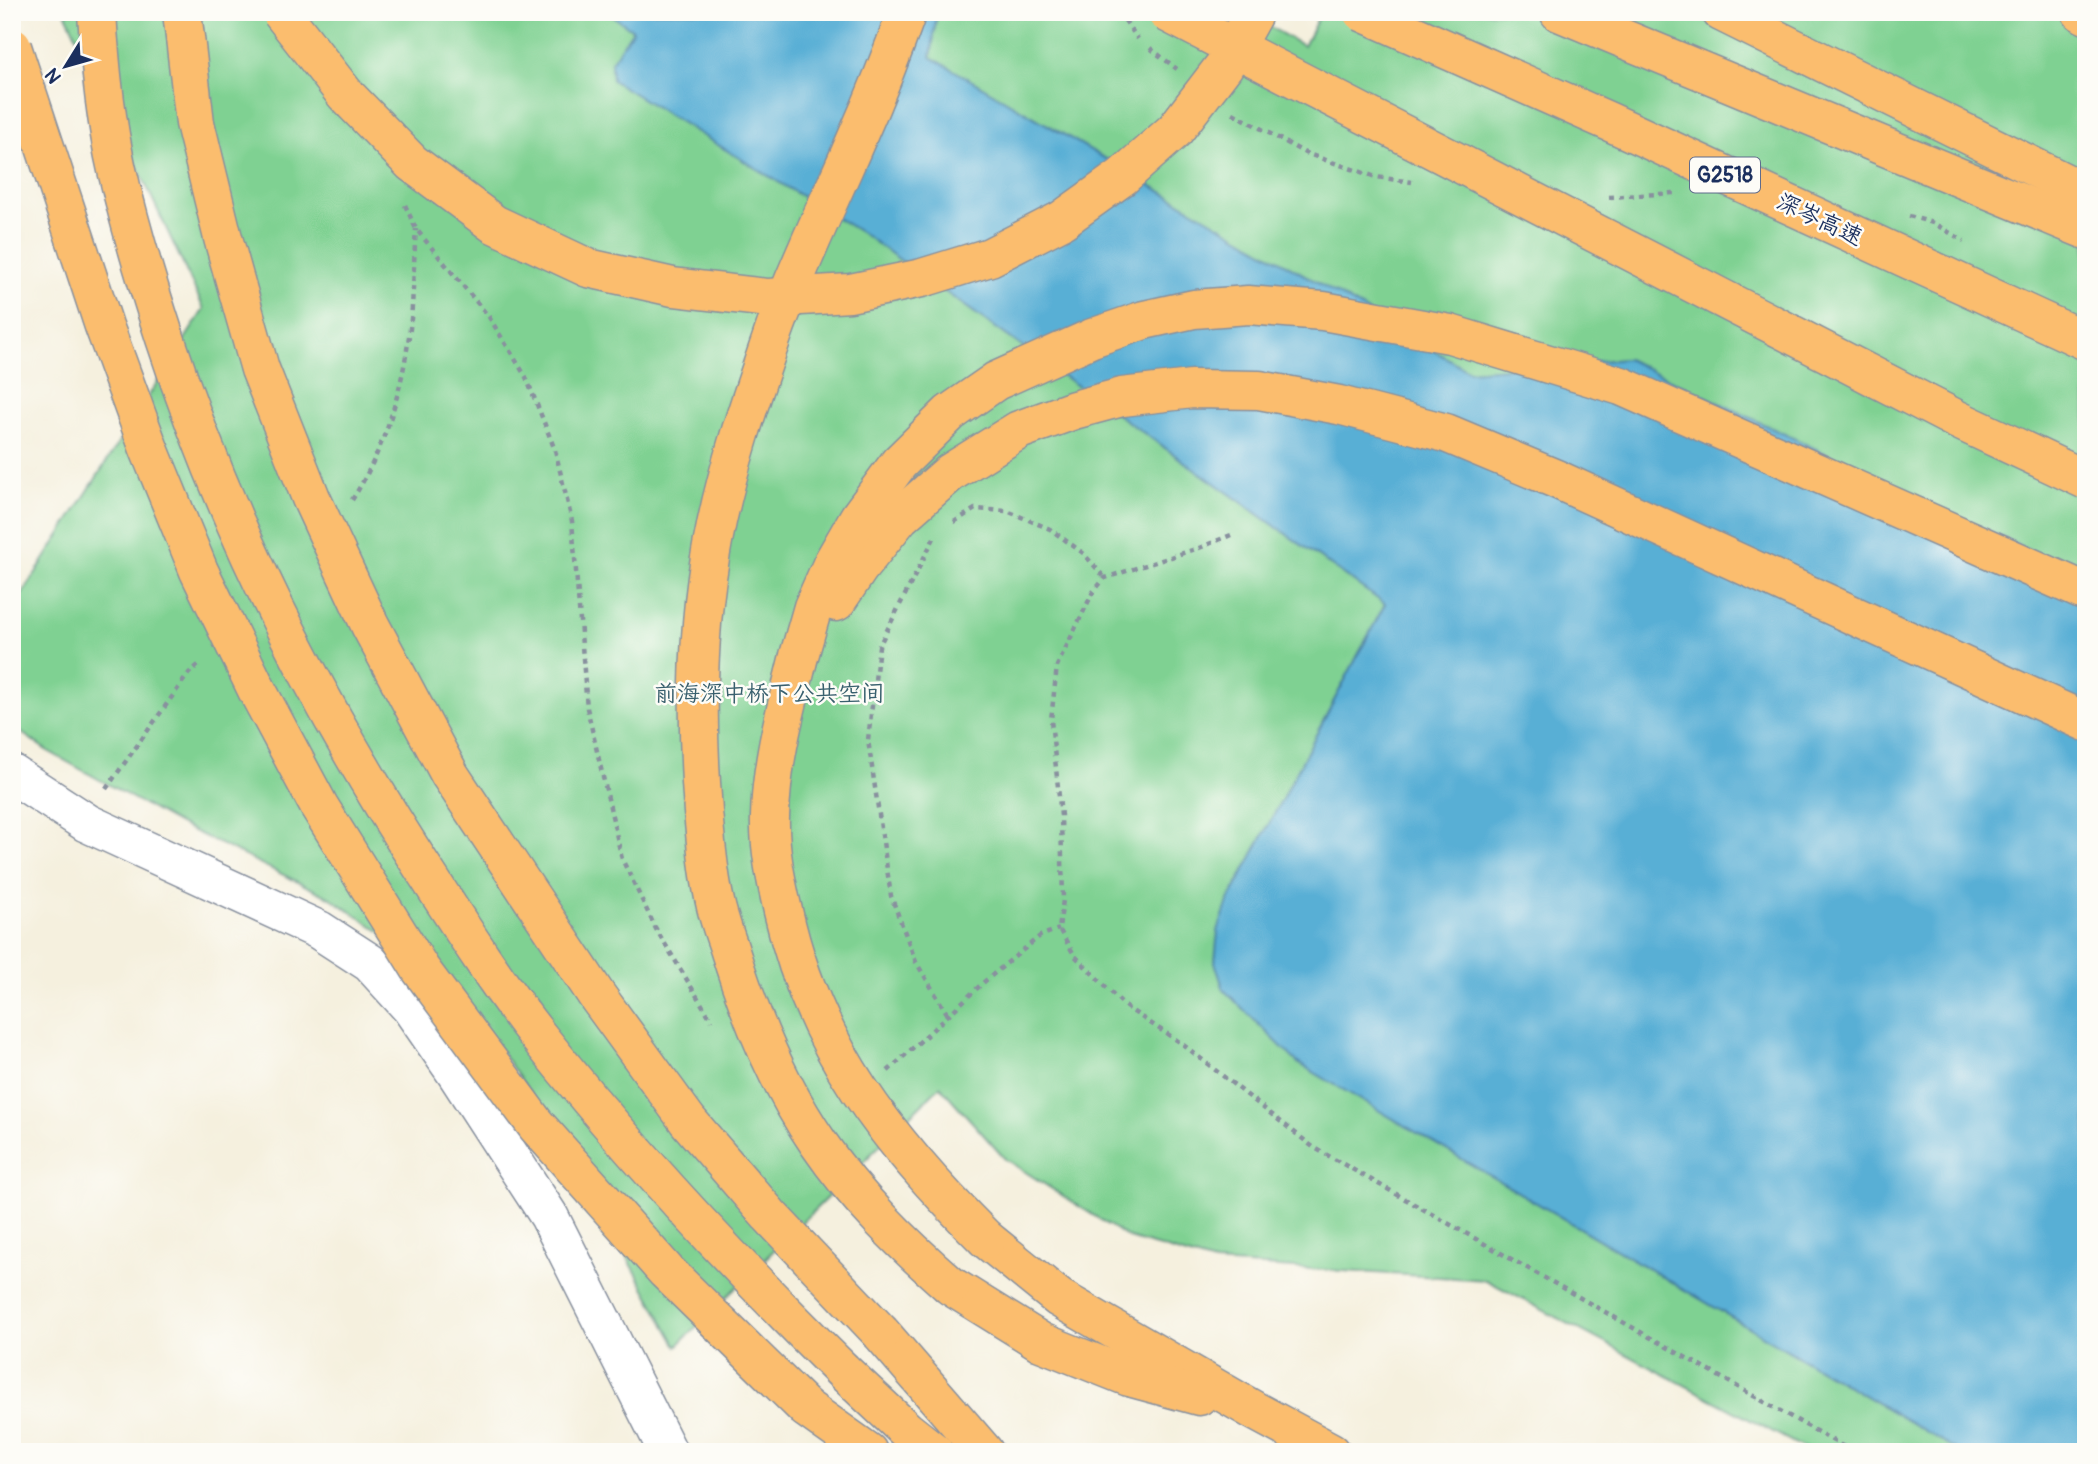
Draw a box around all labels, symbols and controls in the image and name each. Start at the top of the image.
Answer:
north arrow [32,32,102,102]
text: N [40,63,67,88]
road number: G2518 [1690,158,1760,192]
street label: 深岑高速 [1772,187,1868,252]
park label: 前海深中桥下公共空间 [654,679,884,708]

